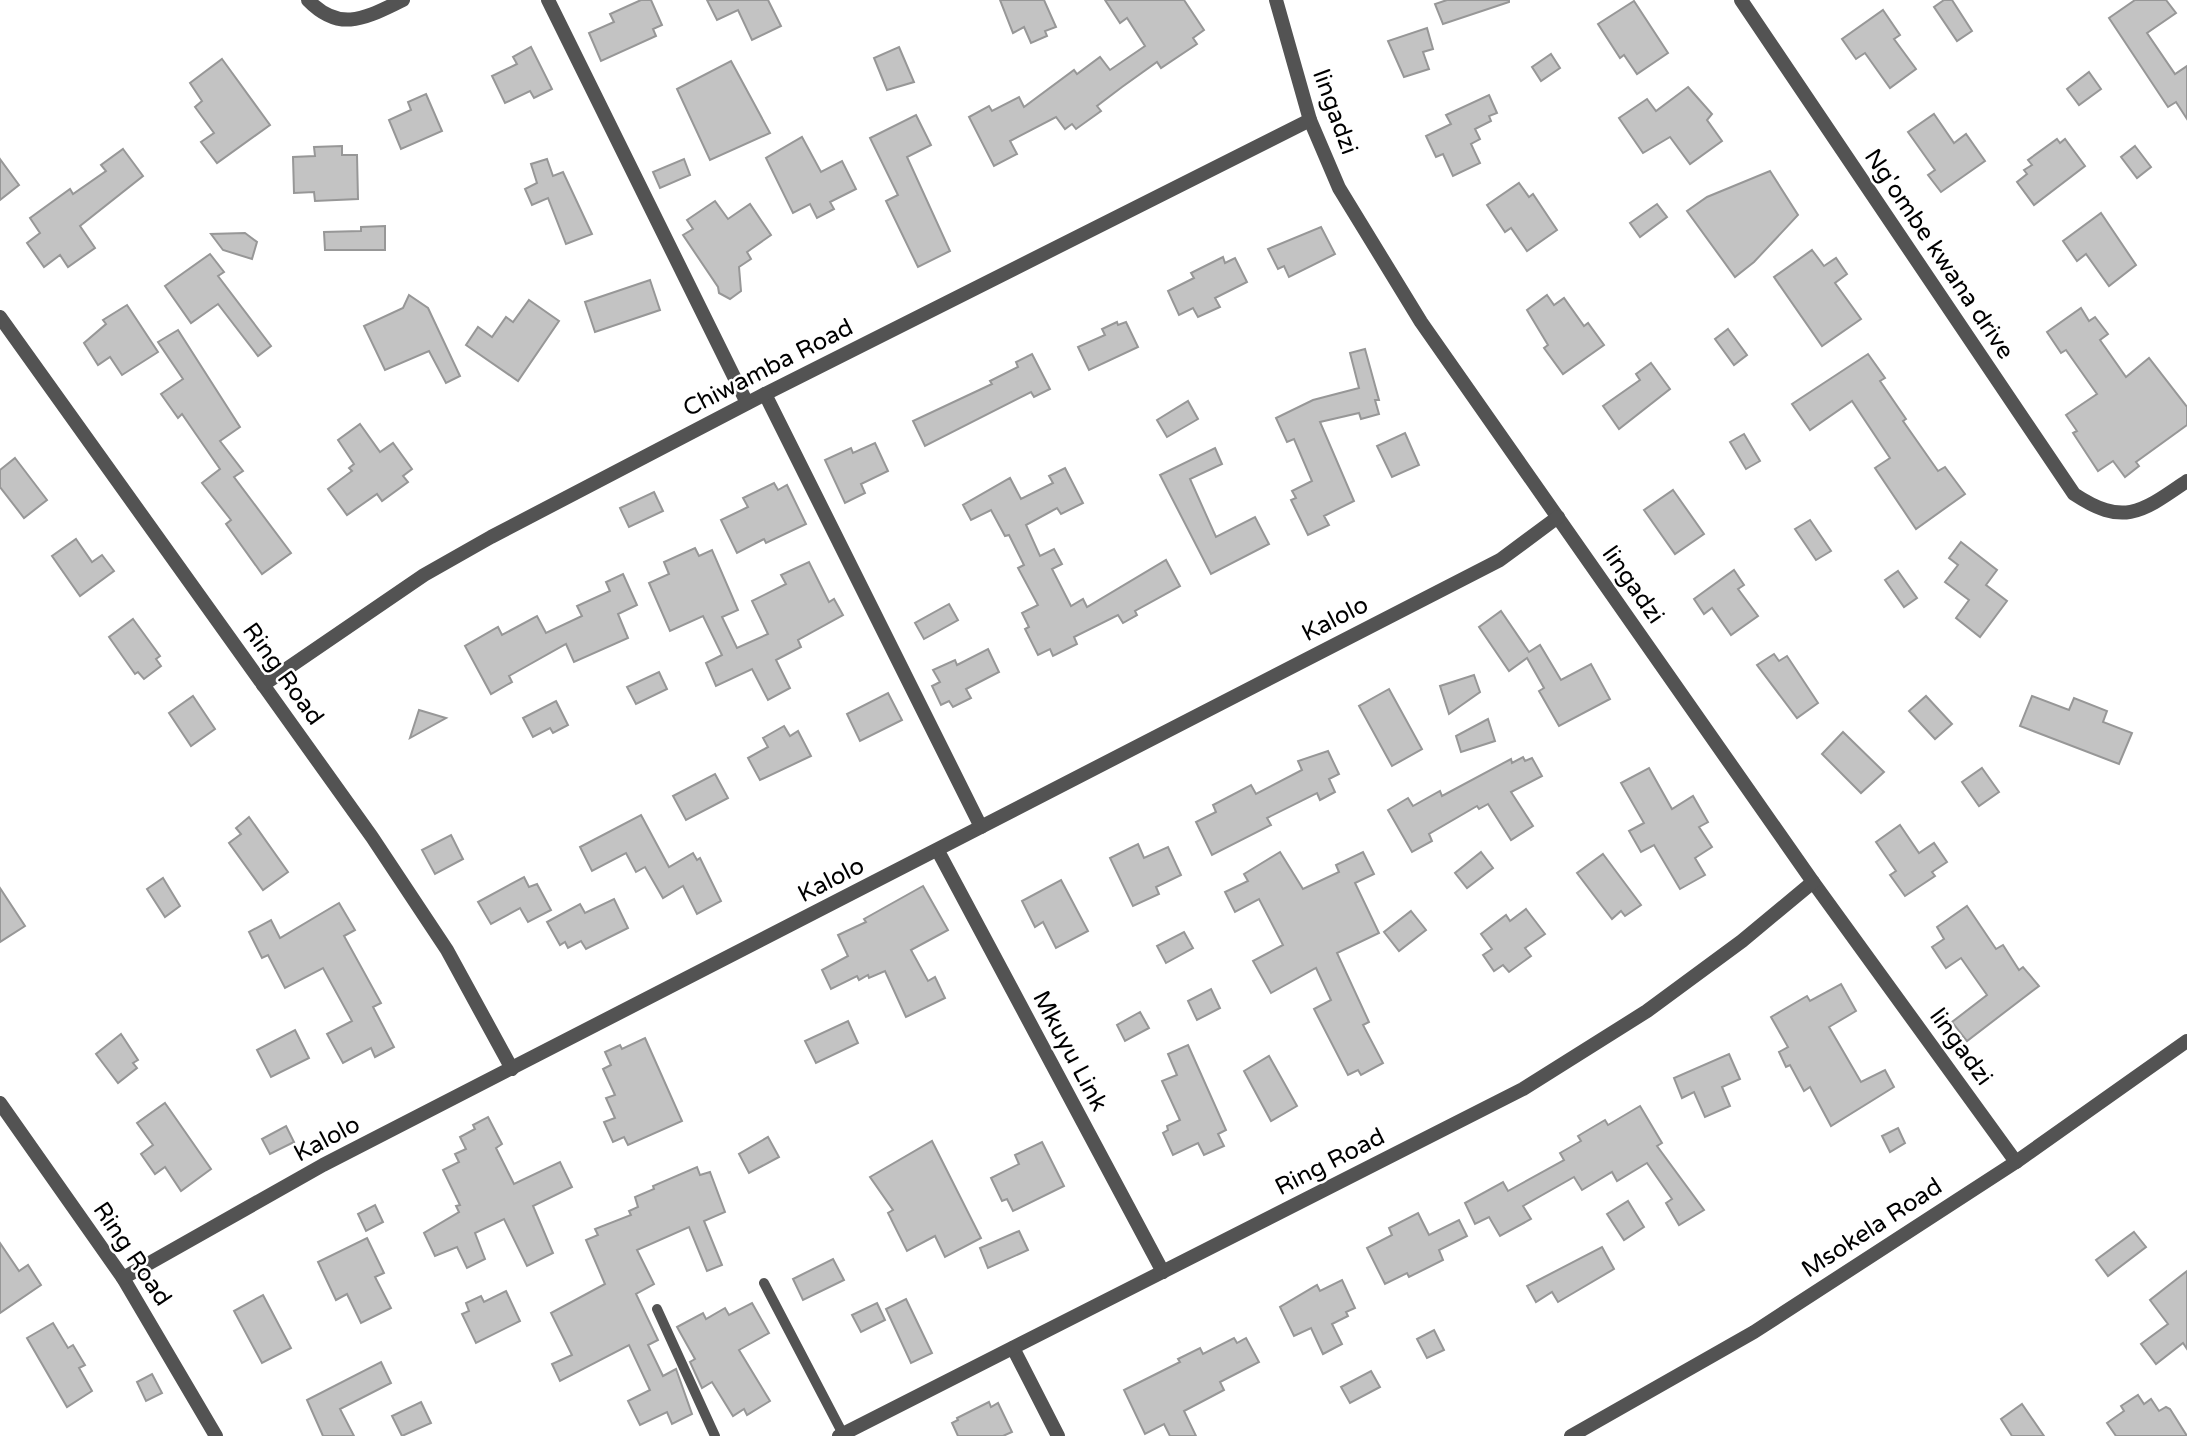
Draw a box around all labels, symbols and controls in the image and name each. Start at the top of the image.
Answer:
street label: lingadzi [1306,66,1364,158]
street label: Ng'ombe kwana drive [1858,143,2020,365]
street label: Chiwamba Road [678,313,858,423]
street label: lingadzi [1596,541,1670,629]
street label: Kalolo [1297,590,1373,648]
street label: Ring Road [236,617,330,731]
street label: Kalolo [793,851,869,909]
street label: Mkuyu Link [1026,986,1114,1116]
street label: lingadzi [1923,1003,1999,1091]
street label: Kalolo [289,1110,365,1168]
street label: Ring Road [1270,1122,1390,1202]
street label: Msokela Road [1796,1172,1948,1284]
street label: Ring Road [87,1196,177,1312]

